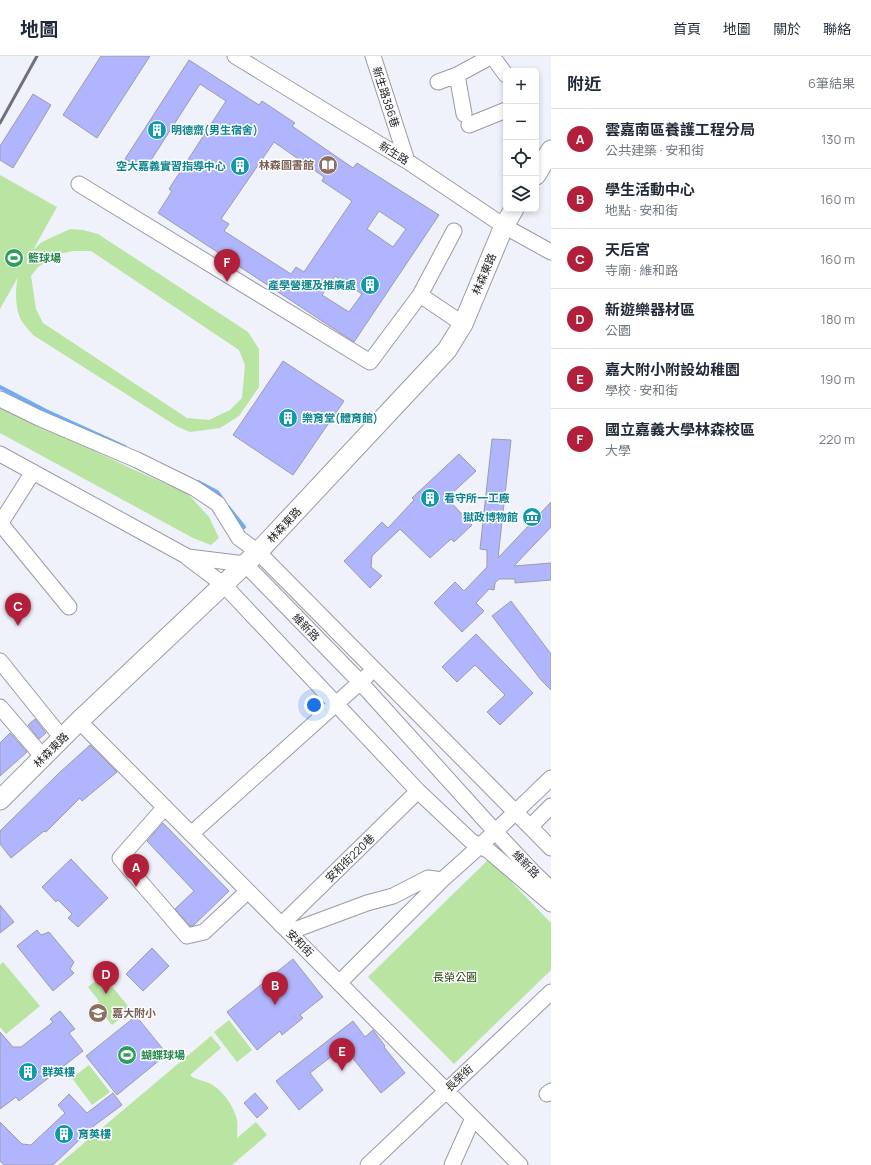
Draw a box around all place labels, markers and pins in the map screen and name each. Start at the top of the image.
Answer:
building icon: 明德齋(男生宿舍) [146,119,168,141]
place label: 明德齋(男生宿舍) [171,122,258,137]
library icon: 林森圖書館 [317,154,339,176]
building icon: 空大嘉義實習指導中心 [229,155,251,177]
place label: 林森圖書館 [259,157,314,172]
place label: 空大嘉義實習指導中心 [116,158,226,173]
sports icon: 籃球場 [3,247,25,269]
pin: F [214,249,240,282]
place label: 籃球場 [28,250,61,265]
building icon: 產學營運及推廣處 [359,274,381,296]
place label: 產學營運及推廣處 [268,277,356,292]
building icon: 樂育堂(體育館) [277,407,299,429]
place label: 樂育堂(體育館) [302,410,378,425]
building icon: 看守所一工廠 [419,487,441,509]
place label: 看守所一工廠 [444,490,510,505]
museum icon: 獄政博物館 [521,506,543,528]
place label: 獄政博物館 [463,509,518,524]
pin: C [5,593,31,626]
pin: A [123,854,149,887]
pin: D [93,961,119,994]
pin: B [262,972,288,1005]
school or university icon: 嘉大附小 [87,1002,109,1024]
place label: 嘉大附小 [112,1005,156,1020]
pin: E [329,1038,355,1071]
sports icon: 蝴蝶球場 [116,1044,138,1066]
place label: 蝴蝶球場 [141,1047,185,1062]
building icon: 群英樓 [17,1061,39,1083]
place label: 群英樓 [42,1064,75,1079]
building icon: 育英樓 [53,1123,75,1145]
place label: 育英樓 [78,1126,111,1141]

